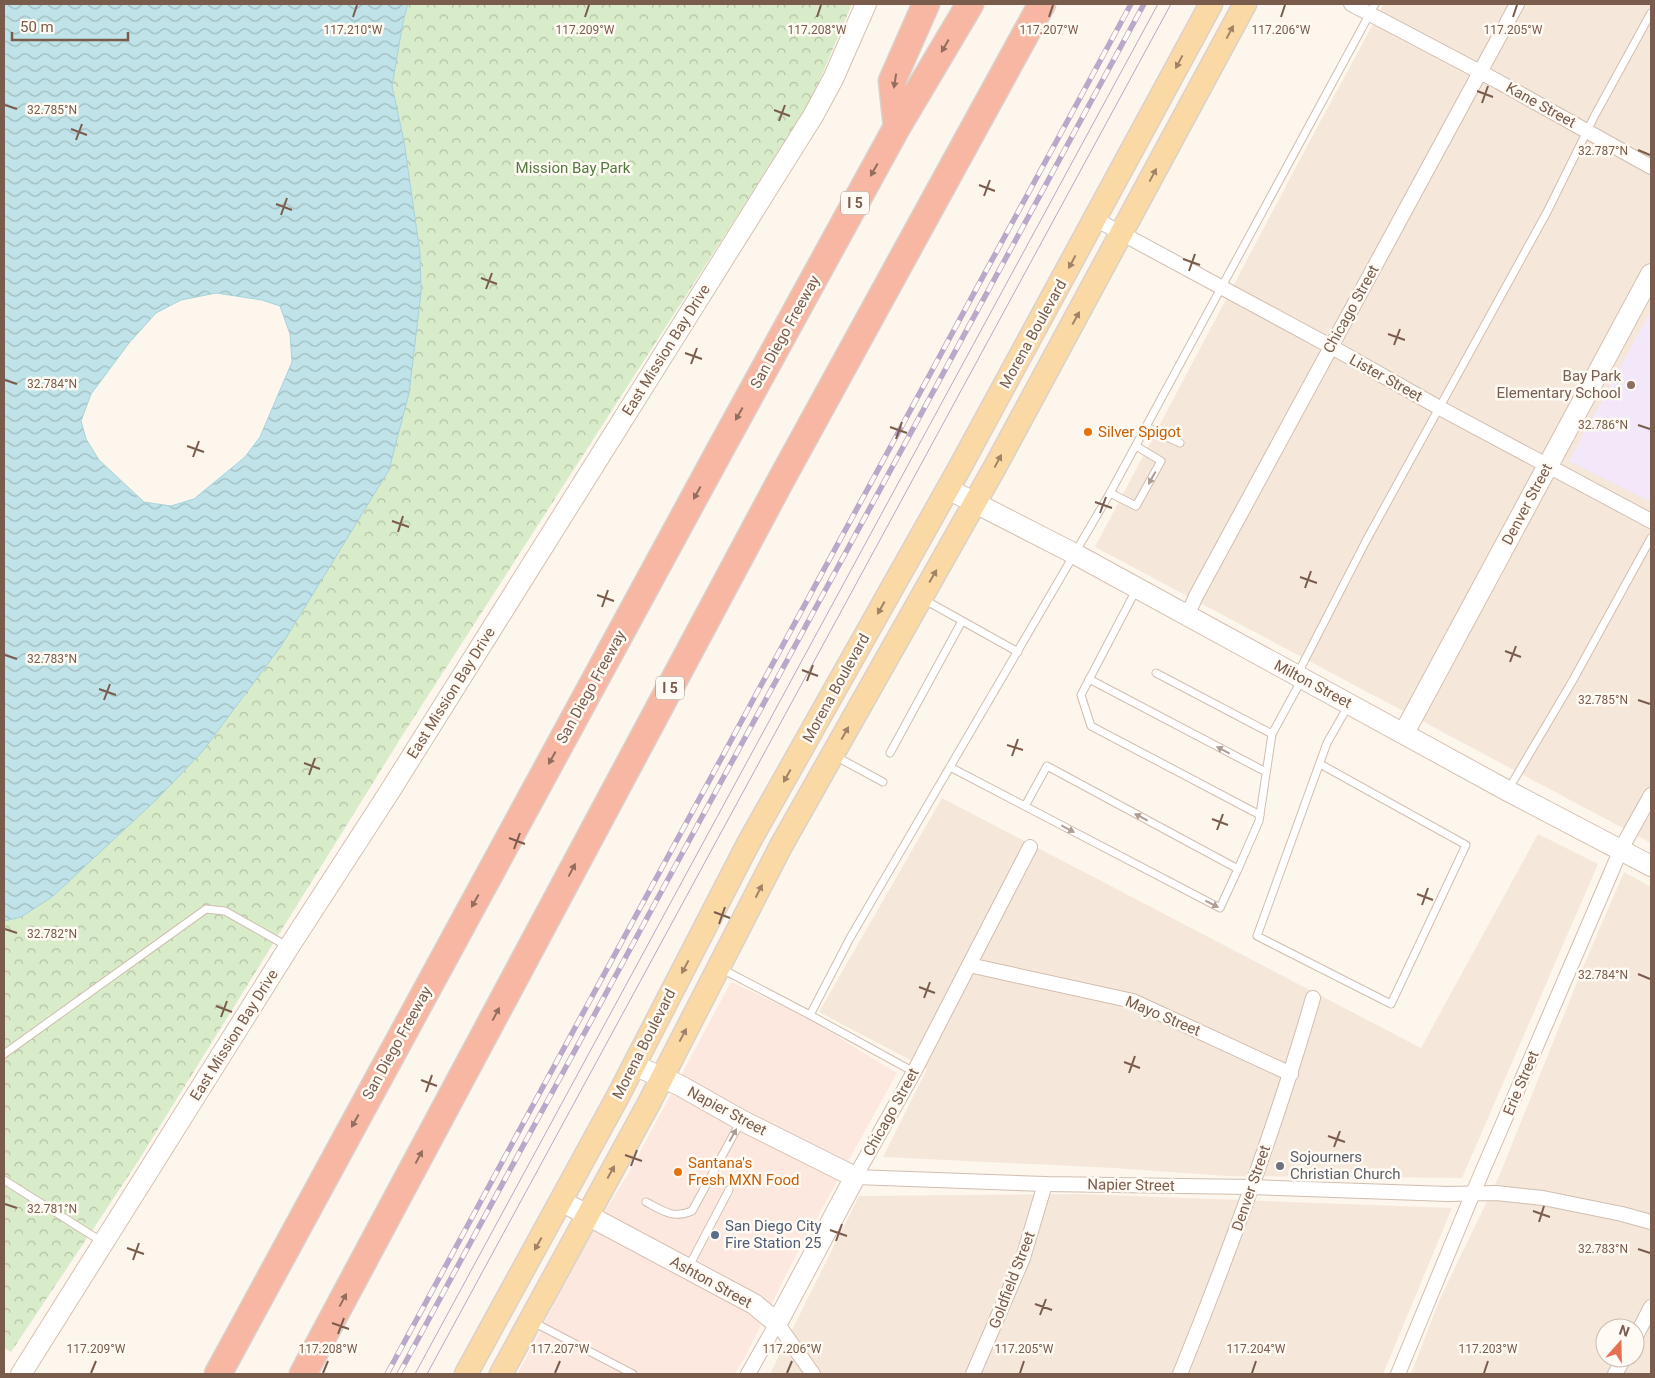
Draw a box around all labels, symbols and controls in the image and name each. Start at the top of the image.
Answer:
scale bar [12,10,129,42]
text: 50 m [20,18,54,36]
text: 117.210°W [324,23,383,37]
text: 117.209°W [556,23,615,37]
text: 117.208°W [788,23,847,37]
text: 117.207°W [1020,23,1079,37]
text: 117.206°W [1252,23,1311,37]
text: 117.205°W [1484,23,1543,37]
one-way arrow [1226,24,1234,39]
one-way arrow [941,38,949,53]
one-way arrow [1175,55,1184,69]
one-way arrow [890,73,898,89]
street label: Kane Street [1503,78,1579,132]
text: 32.785°N [27,103,77,117]
text: 32.787°N [1578,144,1628,158]
park label: Mission Bay Park [516,159,631,177]
one-way arrow [870,162,878,177]
one-way arrow [1149,167,1157,182]
road number: I 5 [841,192,869,214]
one-way arrow [1068,255,1076,269]
street label: Chicago Street [1319,262,1383,356]
street label: San Diego Freeway [746,272,824,392]
street label: Morena Boulevard [996,277,1070,391]
street label: East Mission Bay Drive [618,281,714,419]
one-way arrow [1072,310,1080,325]
street label: Lister Street [1346,351,1426,405]
place label: Bay Park Elementary School [1497,367,1621,402]
text: 32.784°N [27,377,77,391]
marker: Bay Park Elementary School [1625,379,1637,391]
one-way arrow [735,408,744,421]
text: 32.786°N [1578,418,1628,432]
place label: Silver Spigot [1098,423,1181,441]
marker: Silver Spigot [1082,426,1094,438]
one-way arrow [994,453,1002,468]
street label: Denver Street [1498,460,1556,548]
one-way arrow [1147,471,1156,484]
one-way arrow [693,485,701,500]
one-way arrow [929,569,938,583]
one-way arrow [877,601,885,615]
street label: East Mission Bay Drive [403,624,499,762]
street label: San Diego Freeway [552,627,630,747]
street label: Morena Boulevard [799,631,873,745]
text: 32.783°N [27,652,77,666]
street label: Milton Street [1271,656,1355,712]
road number: I 5 [656,676,684,700]
text: 32.785°N [1578,693,1628,707]
one-way arrow [841,726,849,740]
one-way arrow [1216,746,1230,754]
one-way arrow [548,751,556,766]
one-way arrow [782,769,791,783]
one-way arrow [1134,813,1149,821]
one-way arrow [1061,825,1076,833]
one-way arrow [568,864,577,877]
one-way arrow [755,884,763,898]
one-way arrow [471,894,479,908]
one-way arrow [1205,900,1219,908]
text: 32.782°N [27,927,77,941]
one-way arrow [681,959,689,974]
street label: East Mission Bay Drive [186,966,282,1104]
text: 32.784°N [1578,968,1628,982]
street label: San Diego Freeway [358,983,436,1103]
street label: Morena Boulevard [608,986,680,1102]
street label: Mayo Street [1123,992,1203,1040]
one-way arrow [492,1006,500,1021]
one-way arrow [679,1028,687,1042]
street label: Erie Street [1499,1048,1543,1118]
street label: Chicago Street [859,1065,923,1159]
street label: Napier Street [684,1083,770,1139]
one-way arrow [351,1113,359,1128]
one-way arrow [729,1128,737,1142]
street label: Denver Street [1228,1143,1274,1233]
place label: Sojourners Christian Church [1290,1148,1401,1183]
one-way arrow [415,1150,423,1164]
place label: Santana's Fresh MXN Food [688,1154,799,1189]
marker: Sojourners Christian Church [1274,1160,1286,1172]
one-way arrow [607,1164,615,1179]
marker: Santana's Fresh MXN Food [672,1166,684,1178]
street label: Napier Street [1087,1175,1175,1195]
text: 32.781°N [27,1202,77,1216]
place label: San Diego City Fire Station 25 [725,1217,822,1252]
marker: San Diego City Fire Station 25 [709,1229,721,1241]
street label: Goldfield Street [985,1229,1039,1331]
one-way arrow [534,1236,542,1251]
text: 32.783°N [1578,1242,1628,1256]
street label: Ashton Street [667,1252,755,1312]
one-way arrow [339,1293,347,1308]
north arrow [1595,1318,1645,1368]
text: N [1617,1322,1632,1340]
text: 117.209°W [67,1342,126,1356]
text: 117.208°W [299,1342,358,1356]
text: 117.207°W [531,1342,590,1356]
text: 117.206°W [763,1342,822,1356]
text: 117.205°W [995,1342,1054,1356]
text: 117.204°W [1227,1342,1286,1356]
text: 117.203°W [1459,1342,1518,1356]

